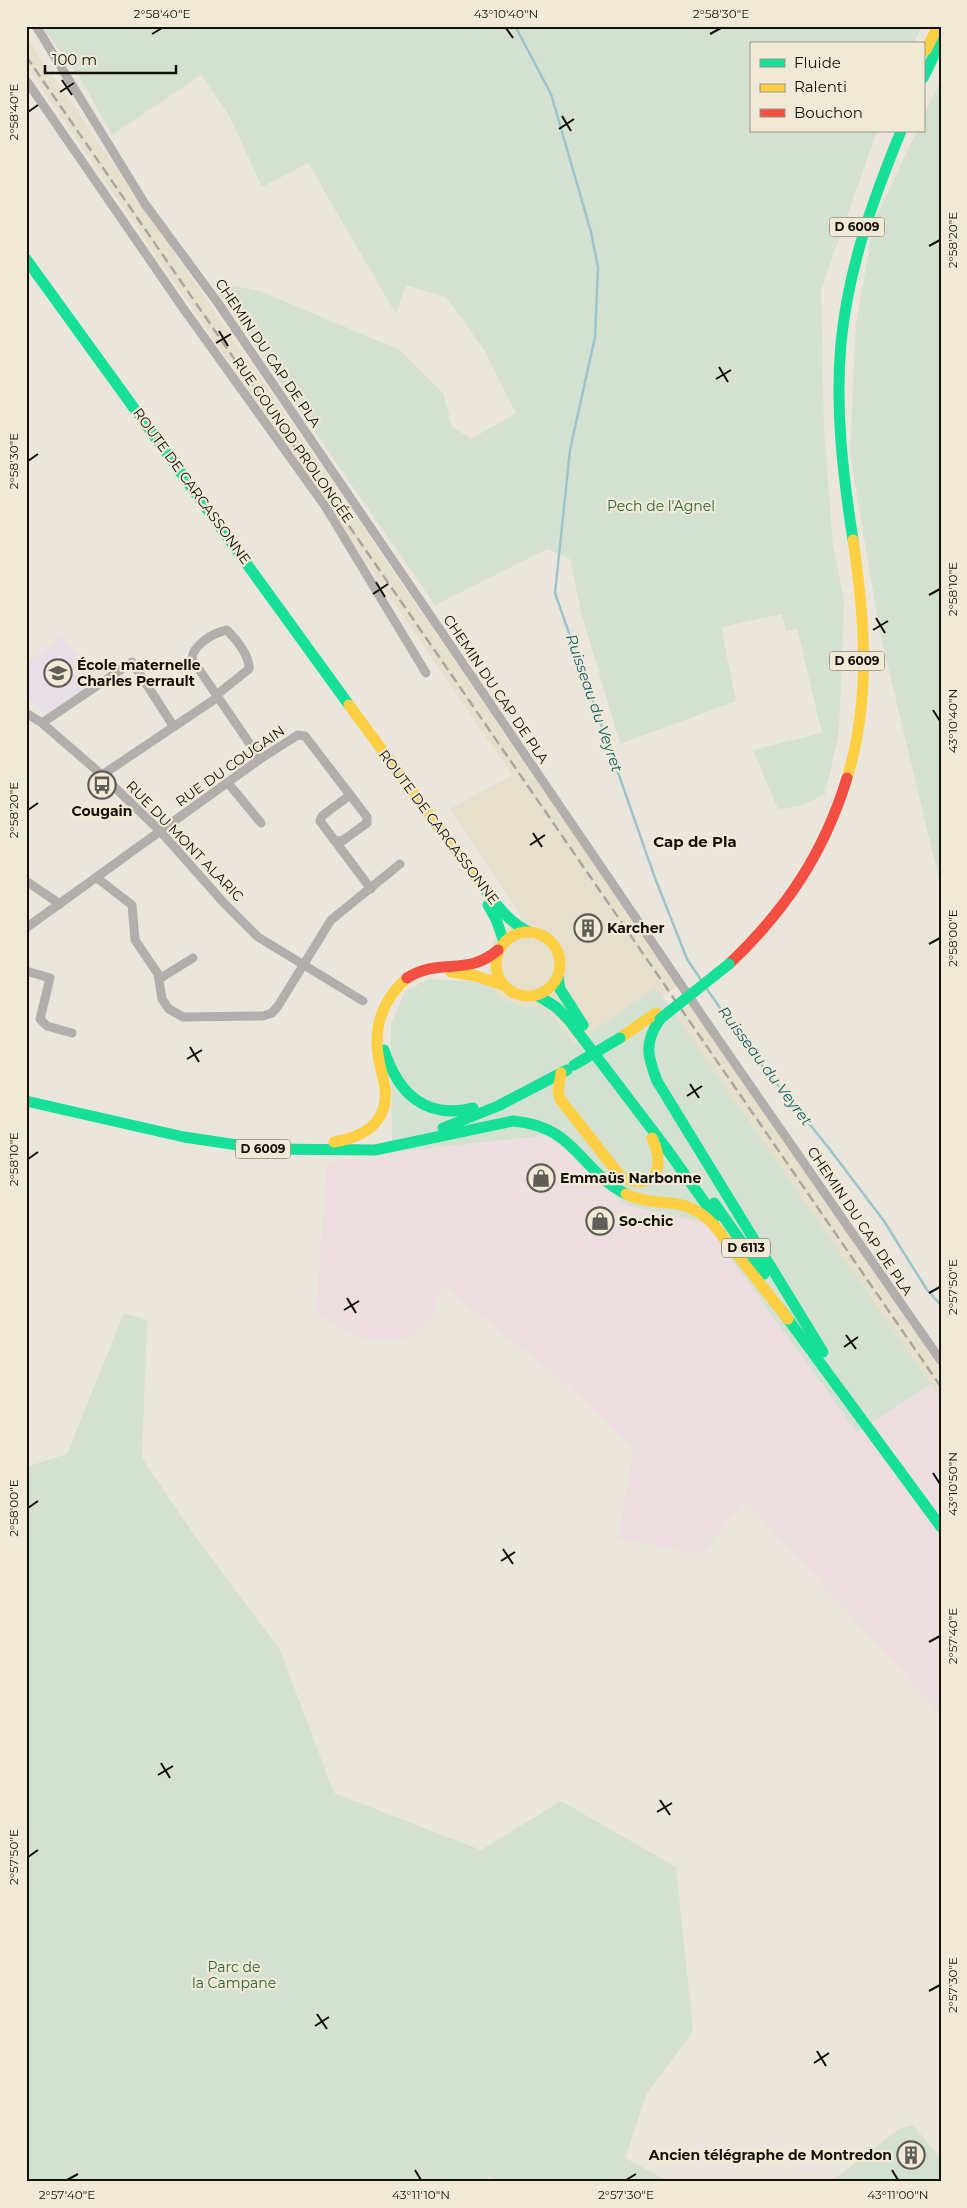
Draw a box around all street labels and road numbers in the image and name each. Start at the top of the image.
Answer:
road number: D 6009 [830,218,884,236]
street label: CHEMIN DU CAP DE PLA [211,275,325,432]
street label: RUE GOUNOD PROLONGÉE [229,353,357,527]
street label: ROUTE DE CARCASSONNE [129,404,255,568]
street label: CHEMIN DU CAP DE PLA [439,611,553,768]
road number: D 6009 [830,651,884,670]
street label: RUE DU COUGAIN [172,722,288,810]
street label: ROUTE DE CARCASSONNE [375,746,503,908]
street label: RUE DU MONT ALARIC [122,777,248,905]
road number: D 6009 [236,1140,290,1158]
street label: CHEMIN DU CAP DE PLA [803,1143,917,1300]
road number: D 6113 [722,1238,770,1258]

